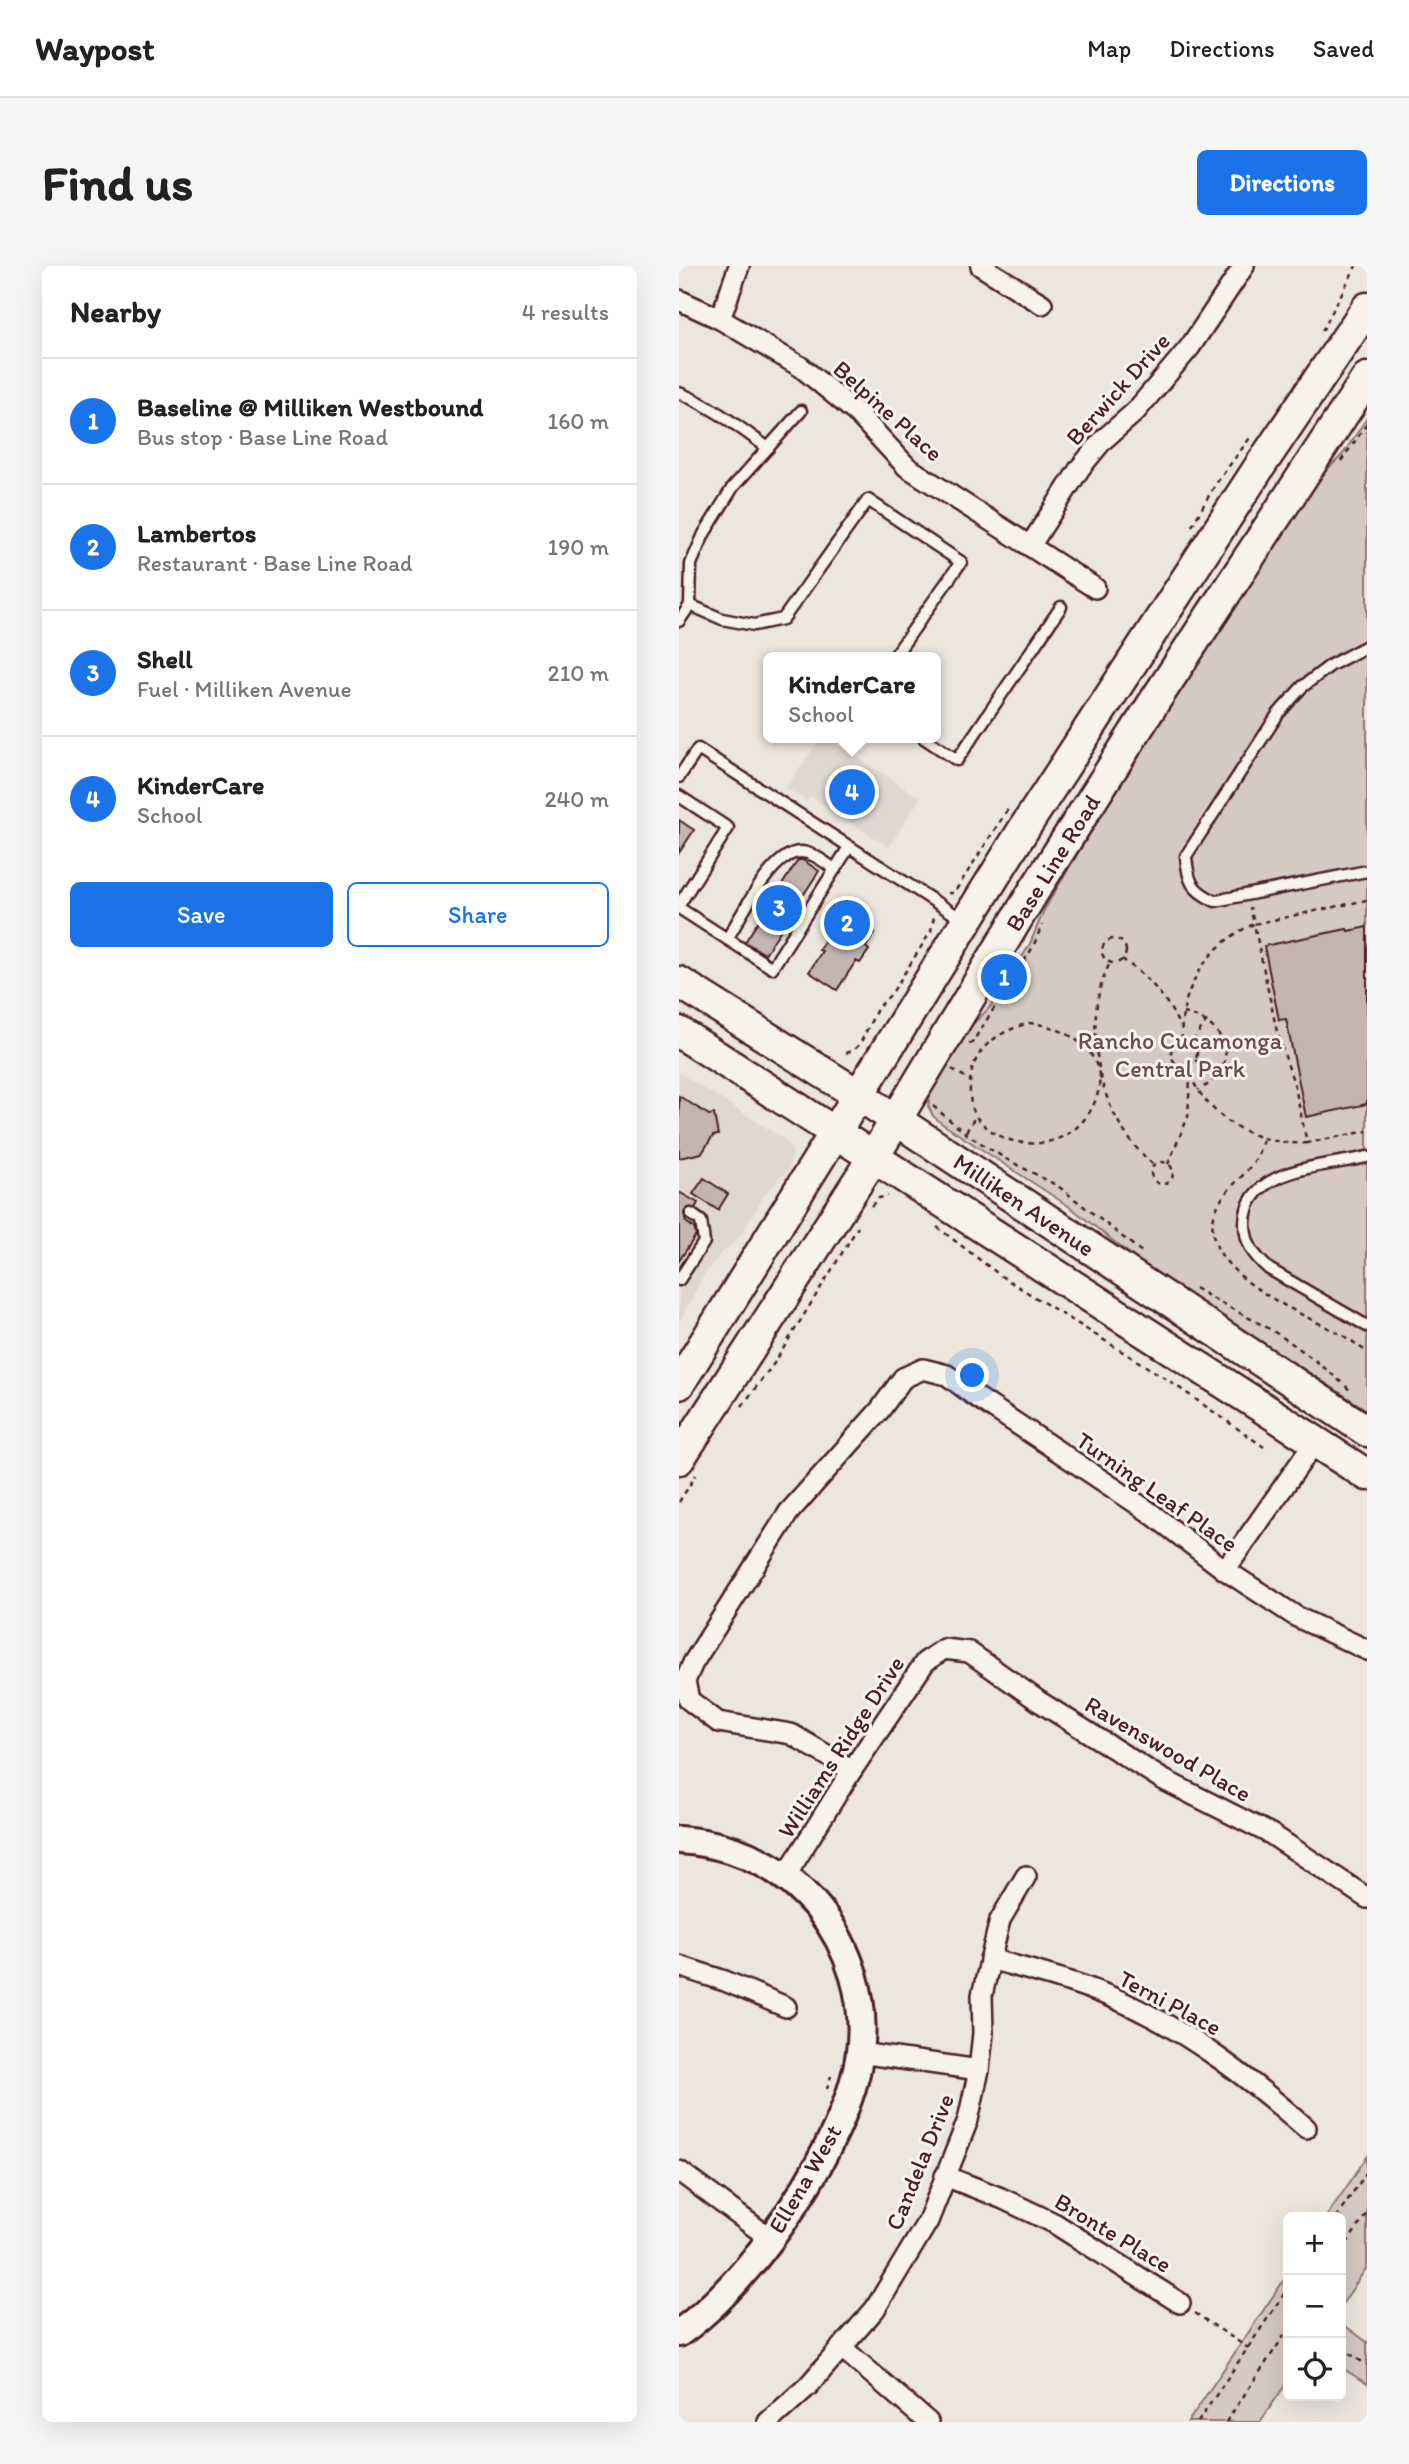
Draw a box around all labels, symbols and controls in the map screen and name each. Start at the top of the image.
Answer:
text: Waypost [35,29,155,68]
text: Map [1087,34,1131,63]
text: Directions [1169,34,1275,63]
text: Saved [1313,34,1374,63]
button: Directions [1197,150,1367,215]
text: Find us [42,153,193,212]
text: Nearby [70,293,161,330]
text: 4 results [522,298,609,326]
street label: Berwick Drive [1059,326,1176,451]
street label: Belpine Place [827,354,949,467]
text: Baseline @ Milliken Westbound [137,391,483,423]
text: 1 [88,407,98,435]
text: 160 m [547,407,609,435]
text: Bus stop · Base Line Road [137,423,388,451]
text: Lambertos [137,517,256,549]
text: 2 [87,533,99,561]
text: 190 m [548,533,609,561]
text: Restaurant · Base Line Road [137,549,413,577]
text: Shell [137,643,193,675]
popup [763,652,941,743]
text: 3 [87,659,99,687]
text: 210 m [548,659,609,687]
text: KinderCare [788,668,916,700]
text: Fuel · Milliken Avenue [137,675,352,703]
text: School [788,700,854,728]
pin: 4 [829,766,875,818]
text: KinderCare [137,769,264,801]
text: 4 [86,785,100,813]
text: 240 m [544,785,609,813]
street label: Base Line Road [999,789,1106,937]
text: School [137,801,202,829]
button: Save [70,882,333,947]
button: Share [347,882,609,947]
pin: 3 [756,882,802,934]
pin: 2 [824,897,870,949]
pin: 1 [981,951,1027,1003]
park label: Rancho Cucamonga Central Park [1078,1026,1283,1083]
street label: Milliken Avenue [948,1147,1100,1262]
your location [955,1358,989,1392]
street label: Turning Leaf Place [1071,1425,1244,1558]
street label: Williams Ridge Drive [771,1650,910,1843]
street label: Ravenswood Place [1080,1689,1257,1808]
street label: Terni Place [1114,1963,1227,2042]
street label: Candela Drive [879,2089,960,2234]
street label: Ellena West [762,2119,847,2238]
street label: Bronte Place [1050,2186,1177,2279]
map controls [1283,2212,1346,2401]
button: + [1283,2212,1346,2275]
button: − [1283,2275,1346,2338]
button: locate [1283,2338,1346,2401]

